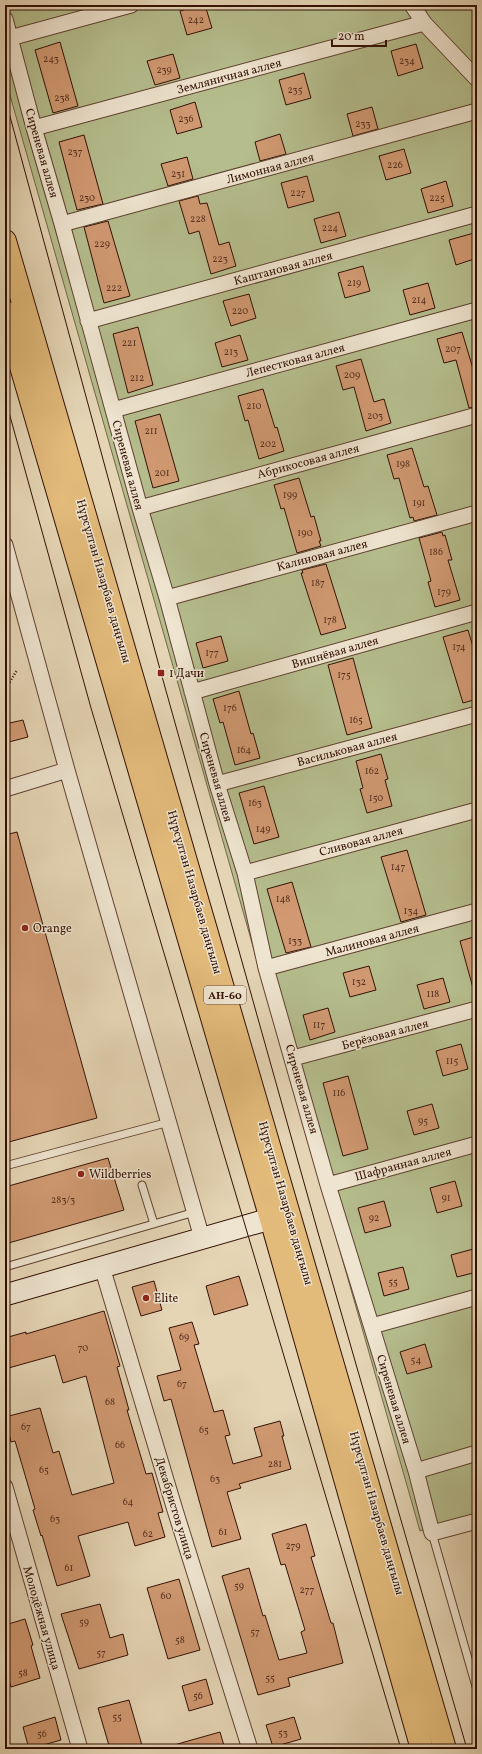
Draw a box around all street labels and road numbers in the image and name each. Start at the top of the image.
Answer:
street label: Земляничная аллея [175,55,283,99]
street label: Сиреневая аллея [21,107,61,200]
street label: Лимонная аллея [225,150,316,188]
street label: Каштановая аллея [232,248,334,290]
street label: Лепестковая аллея [244,340,347,382]
street label: Сиреневая аллея [107,419,147,512]
street label: Абрикосовая аллея [255,441,361,483]
street label: Нұрсұлтан Назарбаев даңғылы [72,497,134,666]
street label: Калиновая аллея [275,536,369,576]
street label: Вишнёвая аллея [290,633,380,673]
street label: Васильковая аллея [296,729,399,771]
street label: Сиреневая аллея [195,731,235,824]
street label: Нұрсұлтан Назарбаев даңғылы [163,808,225,977]
street label: Сливовая аллея [318,823,405,861]
street label: Малиновая аллея [324,921,421,961]
road number: АН-60 [204,986,246,1004]
street label: Берёзовая аллея [340,1016,430,1054]
street label: Сиреневая аллея [281,1043,321,1136]
street label: Нұрсұлтан Назарбаев даңғылы [254,1119,316,1288]
street label: Шафранная аллея [353,1144,453,1186]
street label: Сиреневая аллея [372,1353,414,1446]
street label: Нұрсұлтан Назарбаев даңғылы [345,1429,407,1598]
street label: Декабристов улица [151,1455,197,1562]
street label: Молодёжная улица [19,1565,64,1672]

